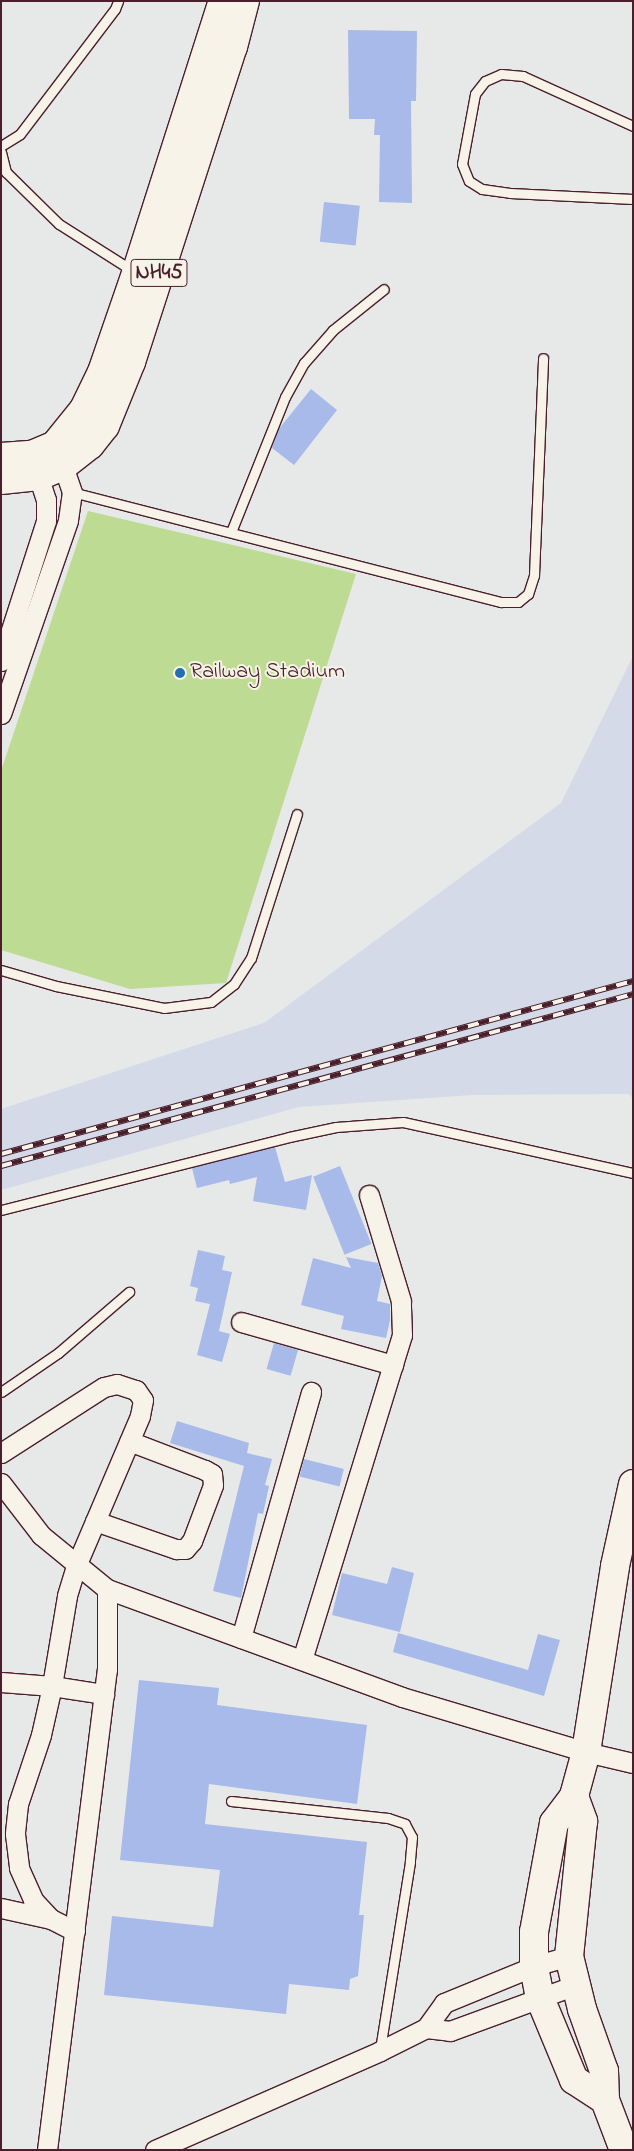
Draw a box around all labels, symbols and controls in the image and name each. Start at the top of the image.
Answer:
road number: NH45 [130,254,188,292]
place label: Railway Stadium [190,660,345,686]
marker: Railway Stadium [174,667,186,679]

